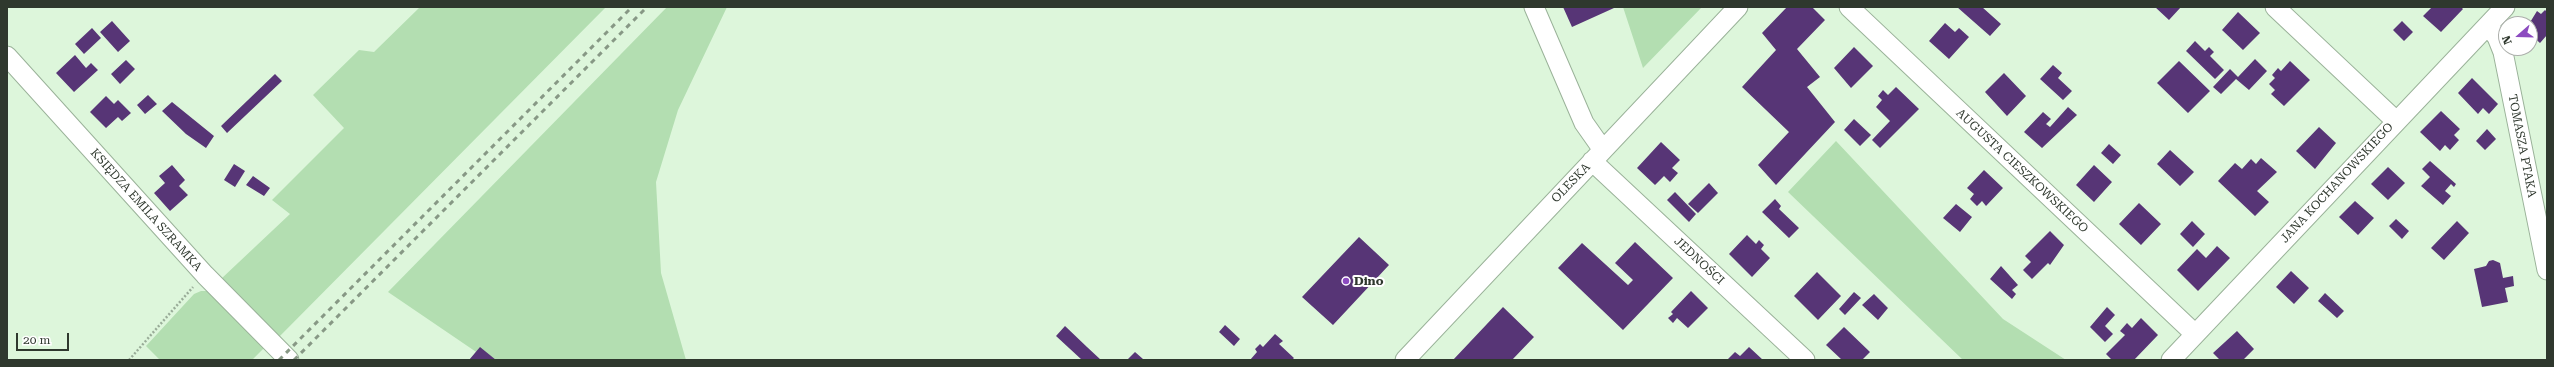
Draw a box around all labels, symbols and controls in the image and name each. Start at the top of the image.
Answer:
north arrow [2498,16,2538,56]
text: N [2500,34,2515,46]
street label: TOMASZA PTAKA [2505,93,2539,199]
street label: AUGUSTA CIESZKOWSKIEGO [1953,106,2091,236]
street label: JANA KOCHANOWSKIEGO [2278,120,2396,246]
street label: KSIĘDZA EMILA SZRAMKA [87,146,205,274]
street label: OLESKA [1549,160,1593,206]
street label: JEDNOŚCI [1671,234,1727,288]
place label: Dino [1354,274,1383,288]
marker: Dino [1341,276,1351,286]
scale bar [18,325,71,351]
text: 20 m [23,333,50,347]

